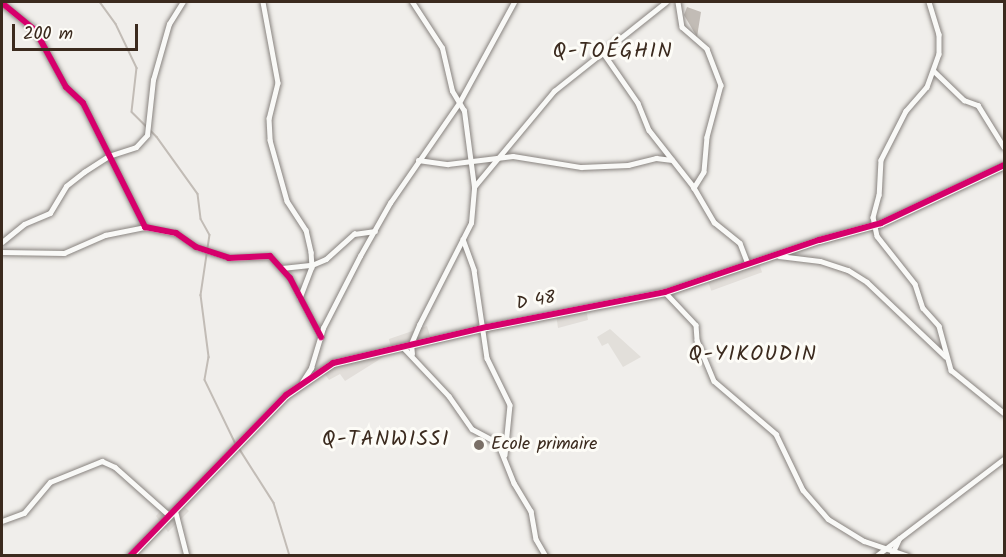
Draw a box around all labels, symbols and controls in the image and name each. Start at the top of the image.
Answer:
scale bar [15,12,141,50]
text: 200 m [23,20,73,49]
district label: Q-TOÉGHIN [553,39,673,65]
street label: D 48 [515,288,557,316]
district label: Q-YIKOUDIN [689,342,817,368]
district label: Q-TANWISSI [322,427,450,453]
place label: Ecole primaire [491,434,597,456]
marker: Ecole primaire [472,438,486,452]

